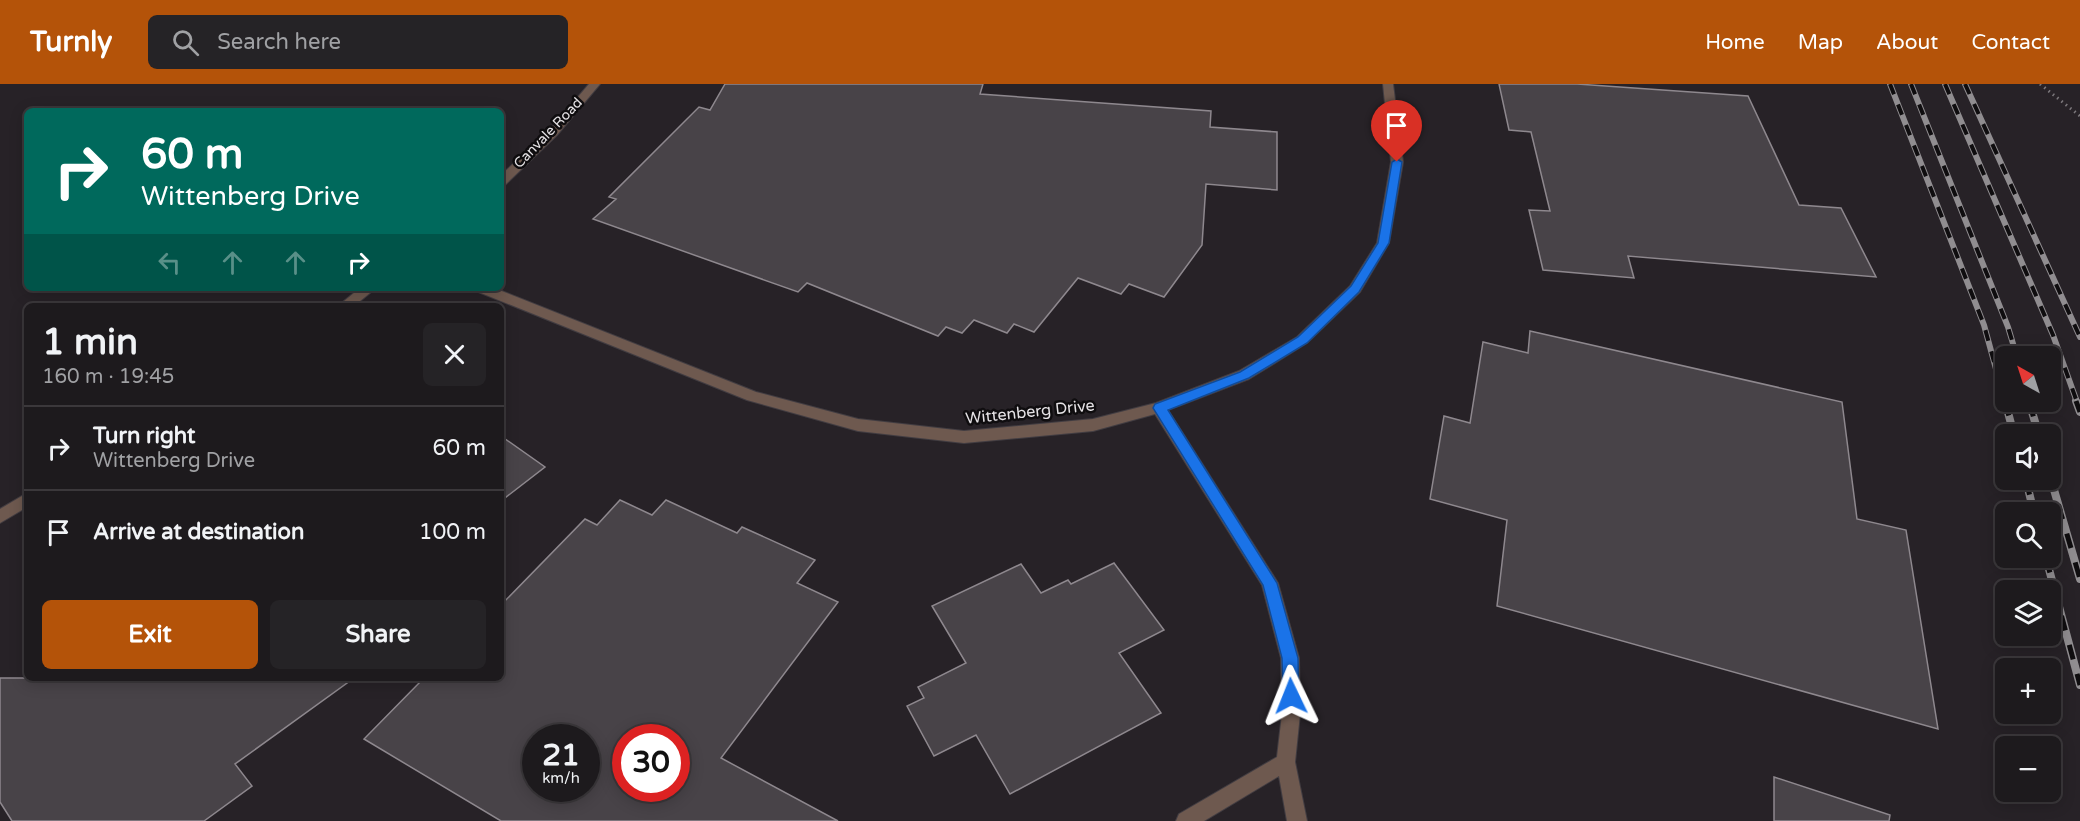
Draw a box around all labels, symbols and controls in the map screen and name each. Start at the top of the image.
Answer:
search box [148,15,568,69]
text: Turnly [30,25,112,59]
icon: search [169,26,202,59]
text: Search here [217,29,341,55]
text: Home [1705,30,1765,55]
text: Map [1798,30,1843,55]
text: About [1876,30,1938,55]
text: Contact [1971,30,2050,55]
street label: Canvale Road [510,94,586,172]
pin [1371,100,1422,162]
icon: arrive [1380,109,1413,142]
text: 60 m [141,129,243,180]
icon: right [42,132,120,210]
text: Wittenberg Drive [141,180,360,213]
icon: left [153,246,186,279]
icon: ahead [216,246,249,279]
icon: ahead [279,246,312,279]
icon: right [342,246,375,279]
text: 1 min [42,321,138,364]
button: close [423,323,486,386]
north arrow [1995,346,2061,412]
map controls [1995,346,2061,802]
text: 160 m · 19:45 [42,365,174,389]
street label: Wittenberg Drive [964,395,1096,429]
text: Turn right [93,423,195,449]
button: sound [1995,424,2061,490]
icon: right [42,432,75,465]
text: 60 m [432,435,486,461]
text: Wittenberg Drive [93,449,255,473]
button: search [1995,502,2061,568]
icon: arrive [42,516,75,549]
text: Arrive at destination [93,519,304,545]
text: 100 m [419,519,486,545]
button: layers [1995,580,2061,646]
button: Exit [42,600,258,669]
button: Share [270,600,486,669]
button: + [1995,658,2061,724]
position arrow [1259,664,1323,728]
speed limit sign: 30 [612,724,690,802]
button: − [1995,736,2061,802]
text: 21 [542,737,580,774]
text: km/h [542,769,580,787]

